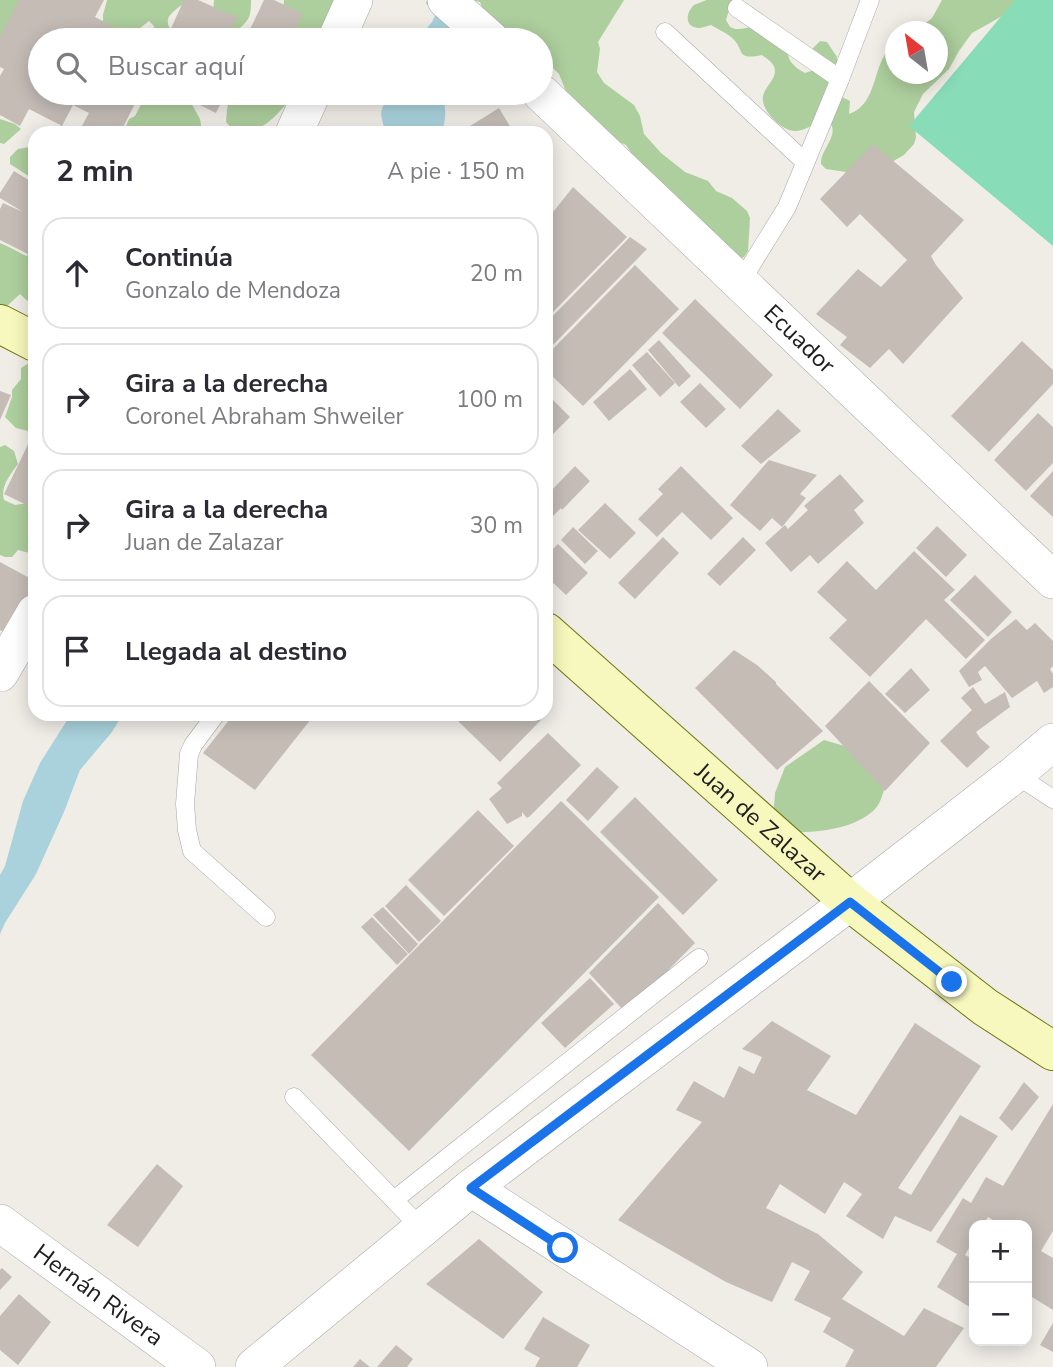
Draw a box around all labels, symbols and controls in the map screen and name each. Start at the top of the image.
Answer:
north arrow [885,21,948,84]
search box [28,28,553,105]
icon: search [52,48,90,86]
text: Buscar aquí [108,49,244,84]
text: 2 min [56,151,134,192]
text: A pie · 150 m [387,156,525,187]
text: Continúa [125,240,233,275]
icon: ahead [58,254,96,292]
text: 20 m [470,258,523,289]
text: Gonzalo de Mendoza [125,275,341,306]
street label: Ecuador [757,297,843,381]
text: Gira a la derecha [125,366,328,401]
icon: right [58,380,96,418]
text: 100 m [456,384,523,415]
text: Coronel Abraham Shweiler [125,401,404,432]
text: Gira a la derecha [125,492,328,527]
icon: right [58,506,96,544]
text: 30 m [470,510,523,541]
text: Juan de Zalazar [125,527,284,558]
icon: arrive [58,632,96,670]
text: Llegada al destino [125,634,347,669]
street label: Juan de Zalazar [687,755,833,890]
route end [936,966,967,997]
map controls [969,1220,1032,1346]
button: + [969,1220,1032,1283]
route start [547,1232,578,1263]
street label: Hernán Rivera [27,1237,170,1353]
button: − [969,1283,1032,1346]

